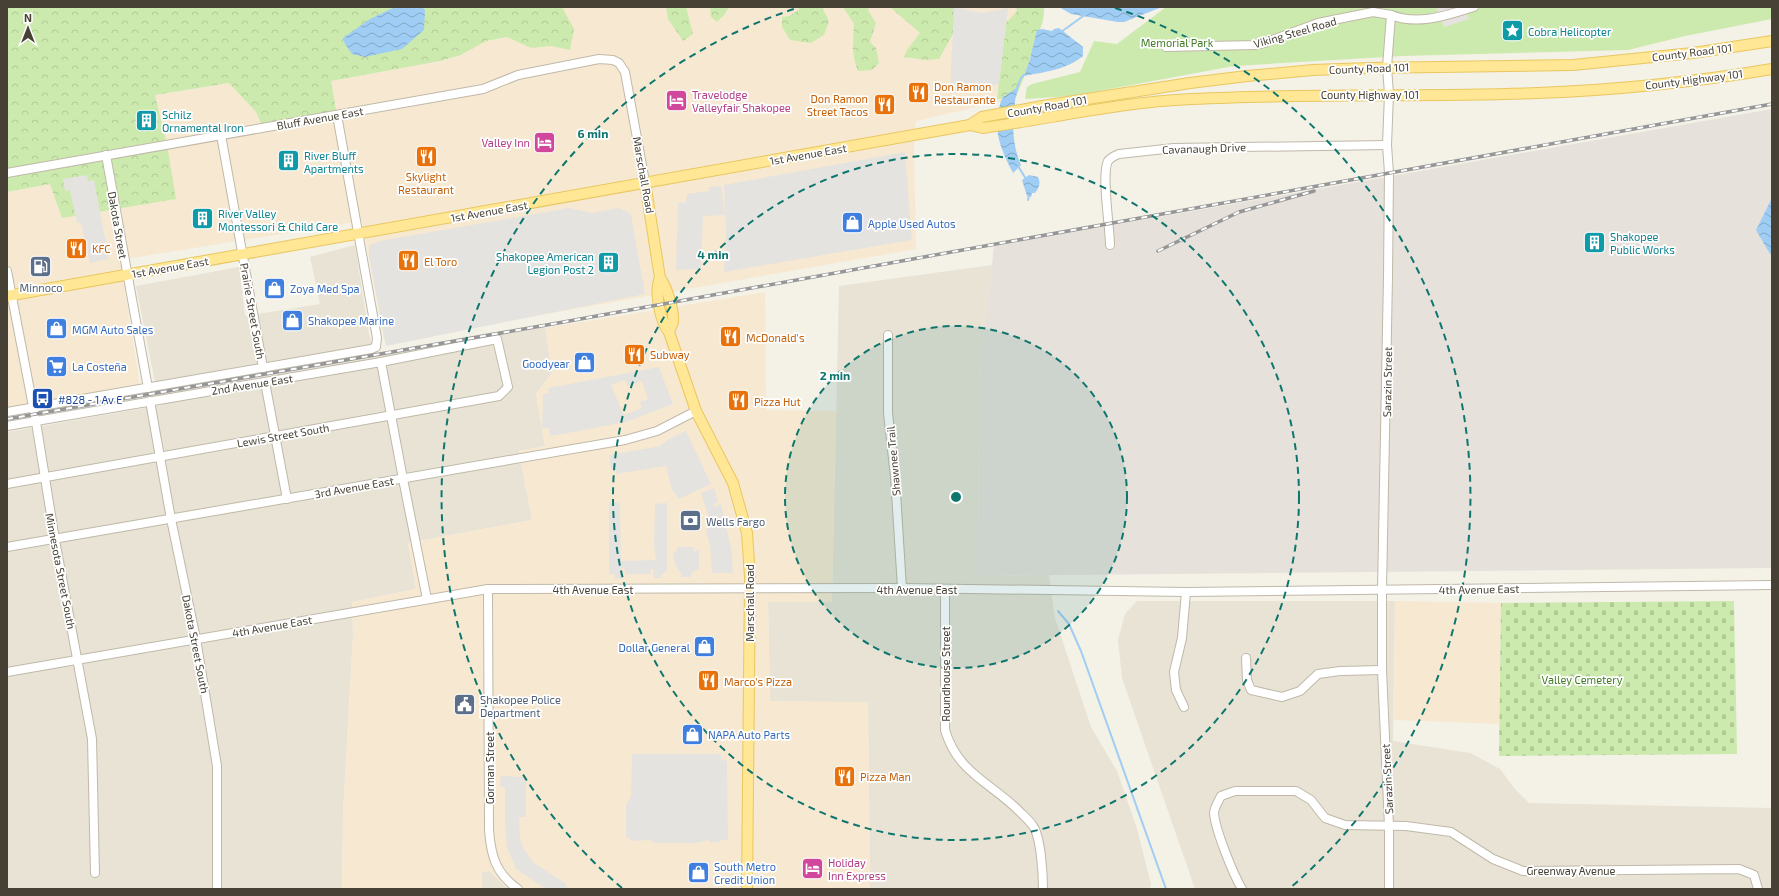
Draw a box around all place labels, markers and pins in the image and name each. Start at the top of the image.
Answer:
place icon: Cobra Helicopter [1500,18,1526,44]
place label: Cobra Helicopter [1528,25,1612,38]
restaurant icon: Don Ramon Restaurante [906,79,932,105]
place label: Don Ramon Restaurante [934,80,996,106]
hotel icon: Travelodge Valleyfair Shakopee [663,87,689,113]
place label: Travelodge Valleyfair Shakopee [692,88,791,114]
restaurant icon: Don Ramon Street Tacos [871,91,897,117]
place label: Don Ramon Street Tacos [807,92,868,118]
building icon: Schilz Ornamental Iron [133,107,159,133]
place label: Schilz Ornamental Iron [162,108,244,134]
hotel icon: Valley Inn [532,129,558,155]
place label: Valley Inn [481,136,530,149]
restaurant icon: Skylight Restaurant [413,143,439,169]
building icon: River Bluff Apartments [276,148,302,174]
place label: River Bluff Apartments [304,149,364,175]
place label: Skylight Restaurant [398,170,454,196]
building icon: River Valley Montessori & Child Care [189,206,215,232]
place label: River Valley Montessori & Child Care [218,207,338,233]
shop icon: Apple Used Autos [839,210,865,236]
place label: Apple Used Autos [868,217,956,230]
building icon: Shakopee Public Works [1582,229,1608,255]
place label: Shakopee Public Works [1610,230,1675,256]
restaurant icon: KFC [64,235,90,261]
place label: KFC [92,242,111,255]
restaurant icon: El Toro [396,248,422,274]
building icon: Shakopee American Legion Post 2 [596,249,622,275]
place label: Shakopee American Legion Post 2 [496,250,594,276]
fuel station icon: Minnoco [28,254,54,280]
place label: El Toro [424,255,457,268]
shop icon: Zoya Med Spa [261,275,287,301]
place label: Minnoco [20,281,62,294]
place label: Zoya Med Spa [290,282,360,295]
shop icon: Shakopee Marine [280,307,306,333]
place label: Shakopee Marine [308,314,394,327]
shop icon: MGM Auto Sales [43,316,69,342]
place label: MGM Auto Sales [72,323,154,336]
restaurant icon: McDonald's [717,324,743,350]
place label: McDonald's [746,331,805,344]
restaurant icon: Subway [622,341,648,367]
place label: Subway [650,348,690,361]
shop icon: Goodyear [572,350,598,376]
supermarket icon: La Costeña [43,353,69,379]
place label: Goodyear [522,357,571,370]
place label: La Costeña [72,360,127,373]
bus stop icon: #828 - 1 Av E [29,386,55,412]
restaurant icon: Pizza Hut [726,388,752,414]
place label: #828 - 1 Av E [58,393,122,406]
place label: Pizza Hut [754,395,801,408]
centre of rings [949,490,963,504]
bank icon: Wells Fargo [677,508,703,534]
place label: Wells Fargo [706,515,765,528]
shop icon: Dollar General [692,634,718,660]
place label: Dollar General [618,641,691,654]
restaurant icon: Marco's Pizza [695,668,721,694]
place label: Marco's Pizza [724,675,792,688]
public building icon: Shakopee Police Department [451,692,477,718]
place label: Shakopee Police Department [480,693,561,719]
shop icon: NAPA Auto Parts [680,721,706,747]
place label: NAPA Auto Parts [708,728,791,741]
restaurant icon: Pizza Man [832,763,858,789]
place label: Pizza Man [860,770,911,783]
hotel icon: Holiday Inn Express [799,855,825,881]
place label: Holiday Inn Express [828,856,886,882]
shop icon: South Metro Credit Union [686,859,712,885]
place label: South Metro Credit Union [714,860,776,886]

